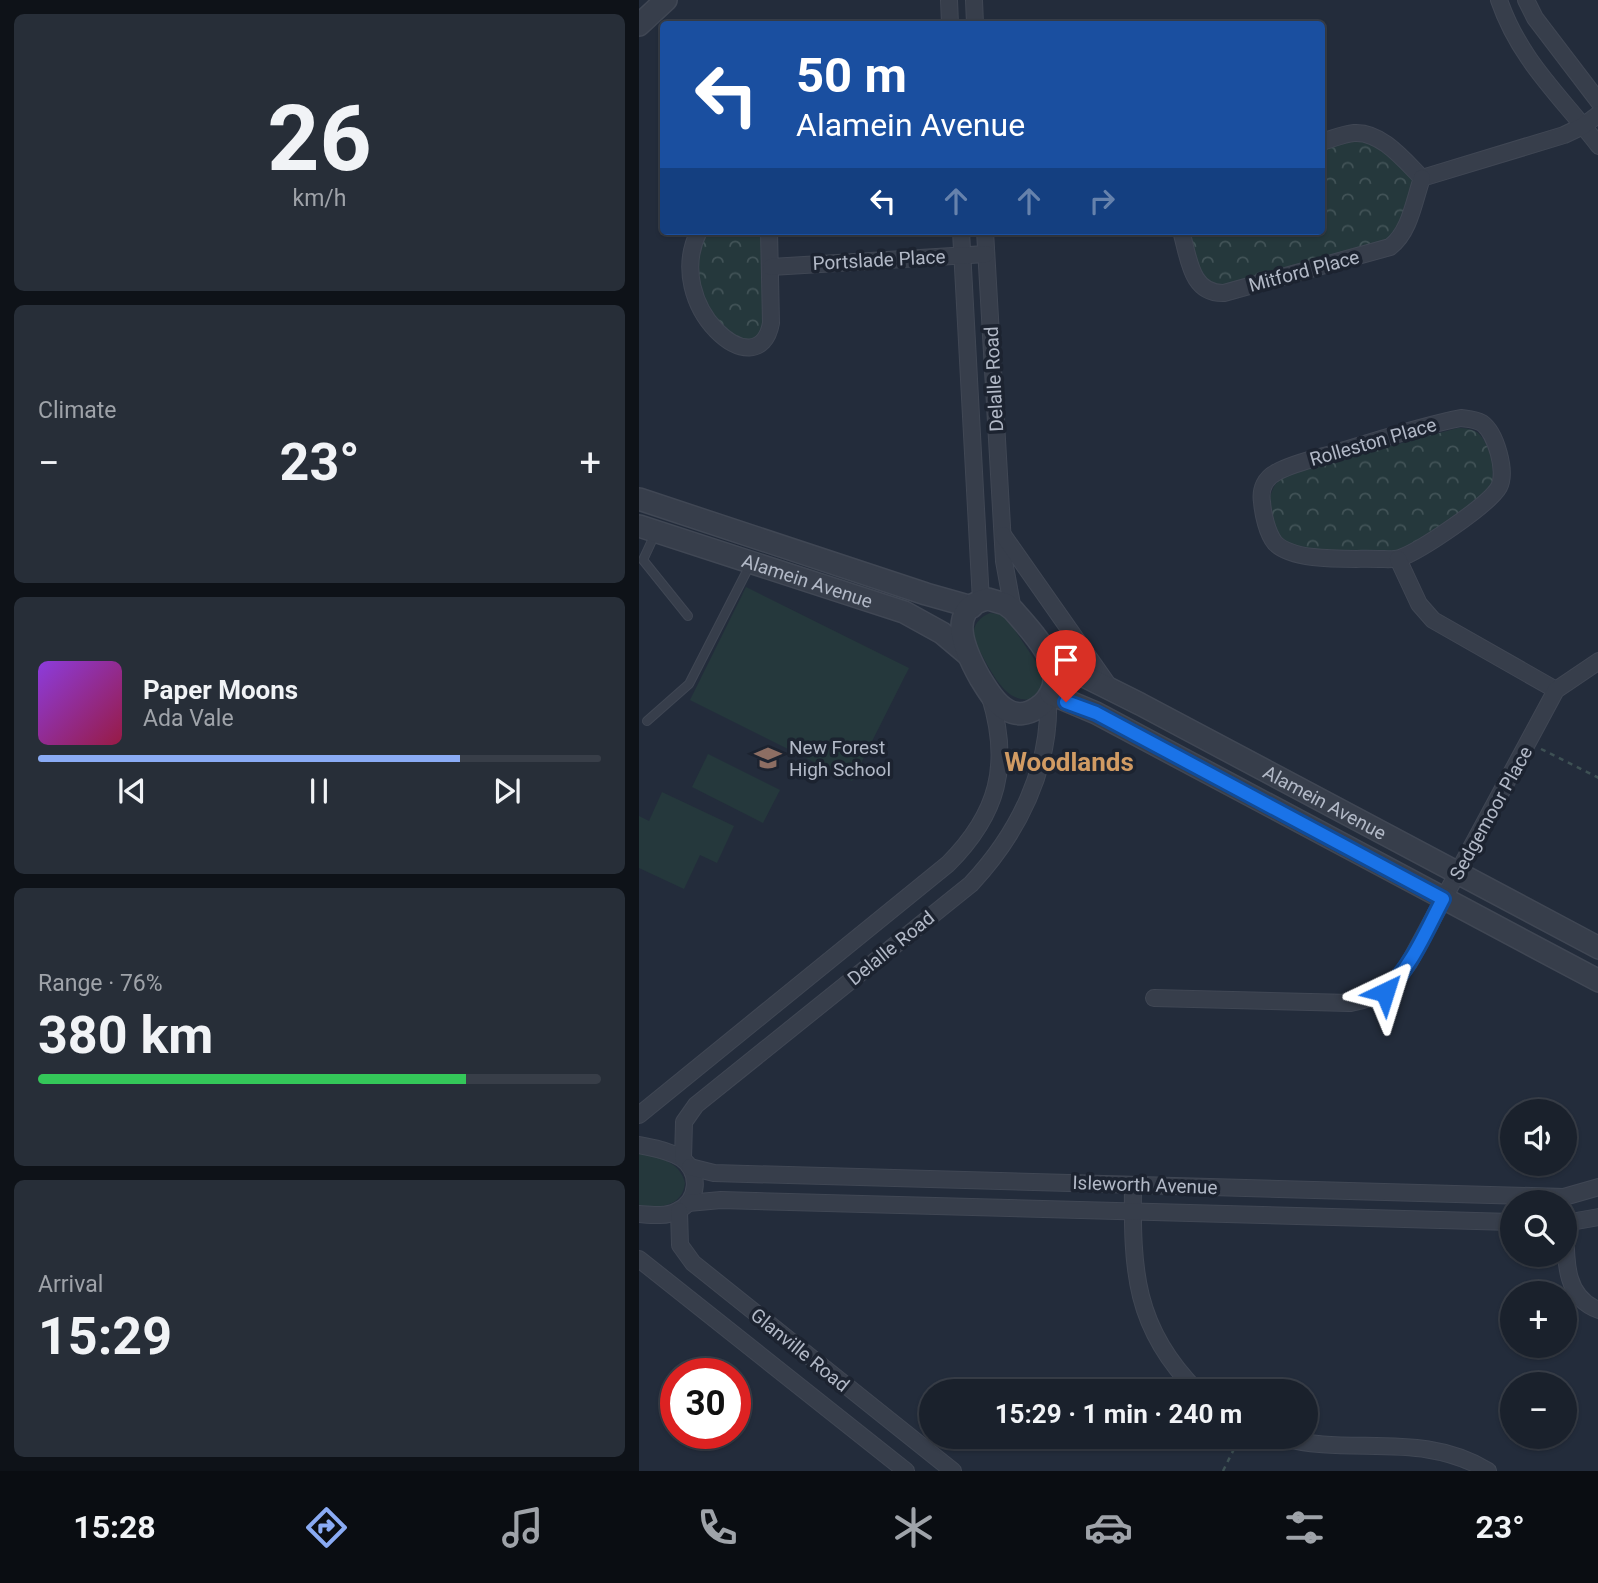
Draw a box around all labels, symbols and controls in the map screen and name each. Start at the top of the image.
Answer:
text: 50 m [796,47,907,104]
icon: left [681,49,772,140]
text: 26 [267,86,372,192]
text: Alamein Avenue [796,106,1025,144]
icon: left [864,182,902,220]
icon: ahead [937,182,975,220]
icon: ahead [1010,182,1048,220]
icon: right [1083,182,1121,220]
text: km/h [293,185,347,212]
street label: Portslade Place [812,245,946,275]
street label: Mitford Place [1246,245,1362,297]
street label: Delalle Road [980,326,1008,432]
text: Climate [38,397,117,424]
street label: Rolleston Place [1307,413,1439,471]
text: 23° [280,432,360,493]
text: − [38,441,60,485]
text: + [579,441,601,485]
street label: Alamein Avenue [739,549,876,613]
pin [1036,630,1096,702]
icon: arrive [1047,641,1085,679]
text: Paper Moons [143,675,298,705]
text: Ada Vale [143,705,234,732]
place label: New Forest High School [789,736,891,781]
street label: Sedgemoor Place [1445,742,1537,884]
school or university icon: New Forest High School [753,743,783,773]
district label: Woodlands [1004,747,1134,777]
street label: Alamein Avenue [1259,760,1390,844]
icon: previous [113,772,151,810]
icon: pause [300,772,338,810]
icon: next [488,772,526,810]
street label: Delalle Road [843,906,939,990]
position arrow [1348,955,1422,1029]
text: Range · 76% [38,970,163,997]
text: 380 km [38,1005,213,1066]
map controls [1500,1099,1577,1449]
button: sound [1500,1099,1577,1176]
street label: Isleworth Avenue [1072,1171,1218,1199]
button: search [1500,1190,1577,1267]
text: Arrival [38,1271,103,1298]
button: + [1500,1281,1577,1358]
street label: Glanville Road [746,1303,854,1397]
text: 15:29 [38,1306,172,1367]
speed limit sign: 30 [660,1358,751,1449]
button: − [1500,1372,1577,1449]
text: 15:29 · 1 min · 240 m [995,1399,1242,1429]
icon: directions [302,1503,351,1552]
icon: music [498,1503,547,1552]
icon: phone [693,1503,742,1552]
icon: climate [889,1503,938,1552]
icon: car [1084,1503,1133,1552]
icon: filters [1280,1503,1329,1552]
text: 15:28 [73,1508,156,1546]
text: 23° [1475,1508,1525,1546]

